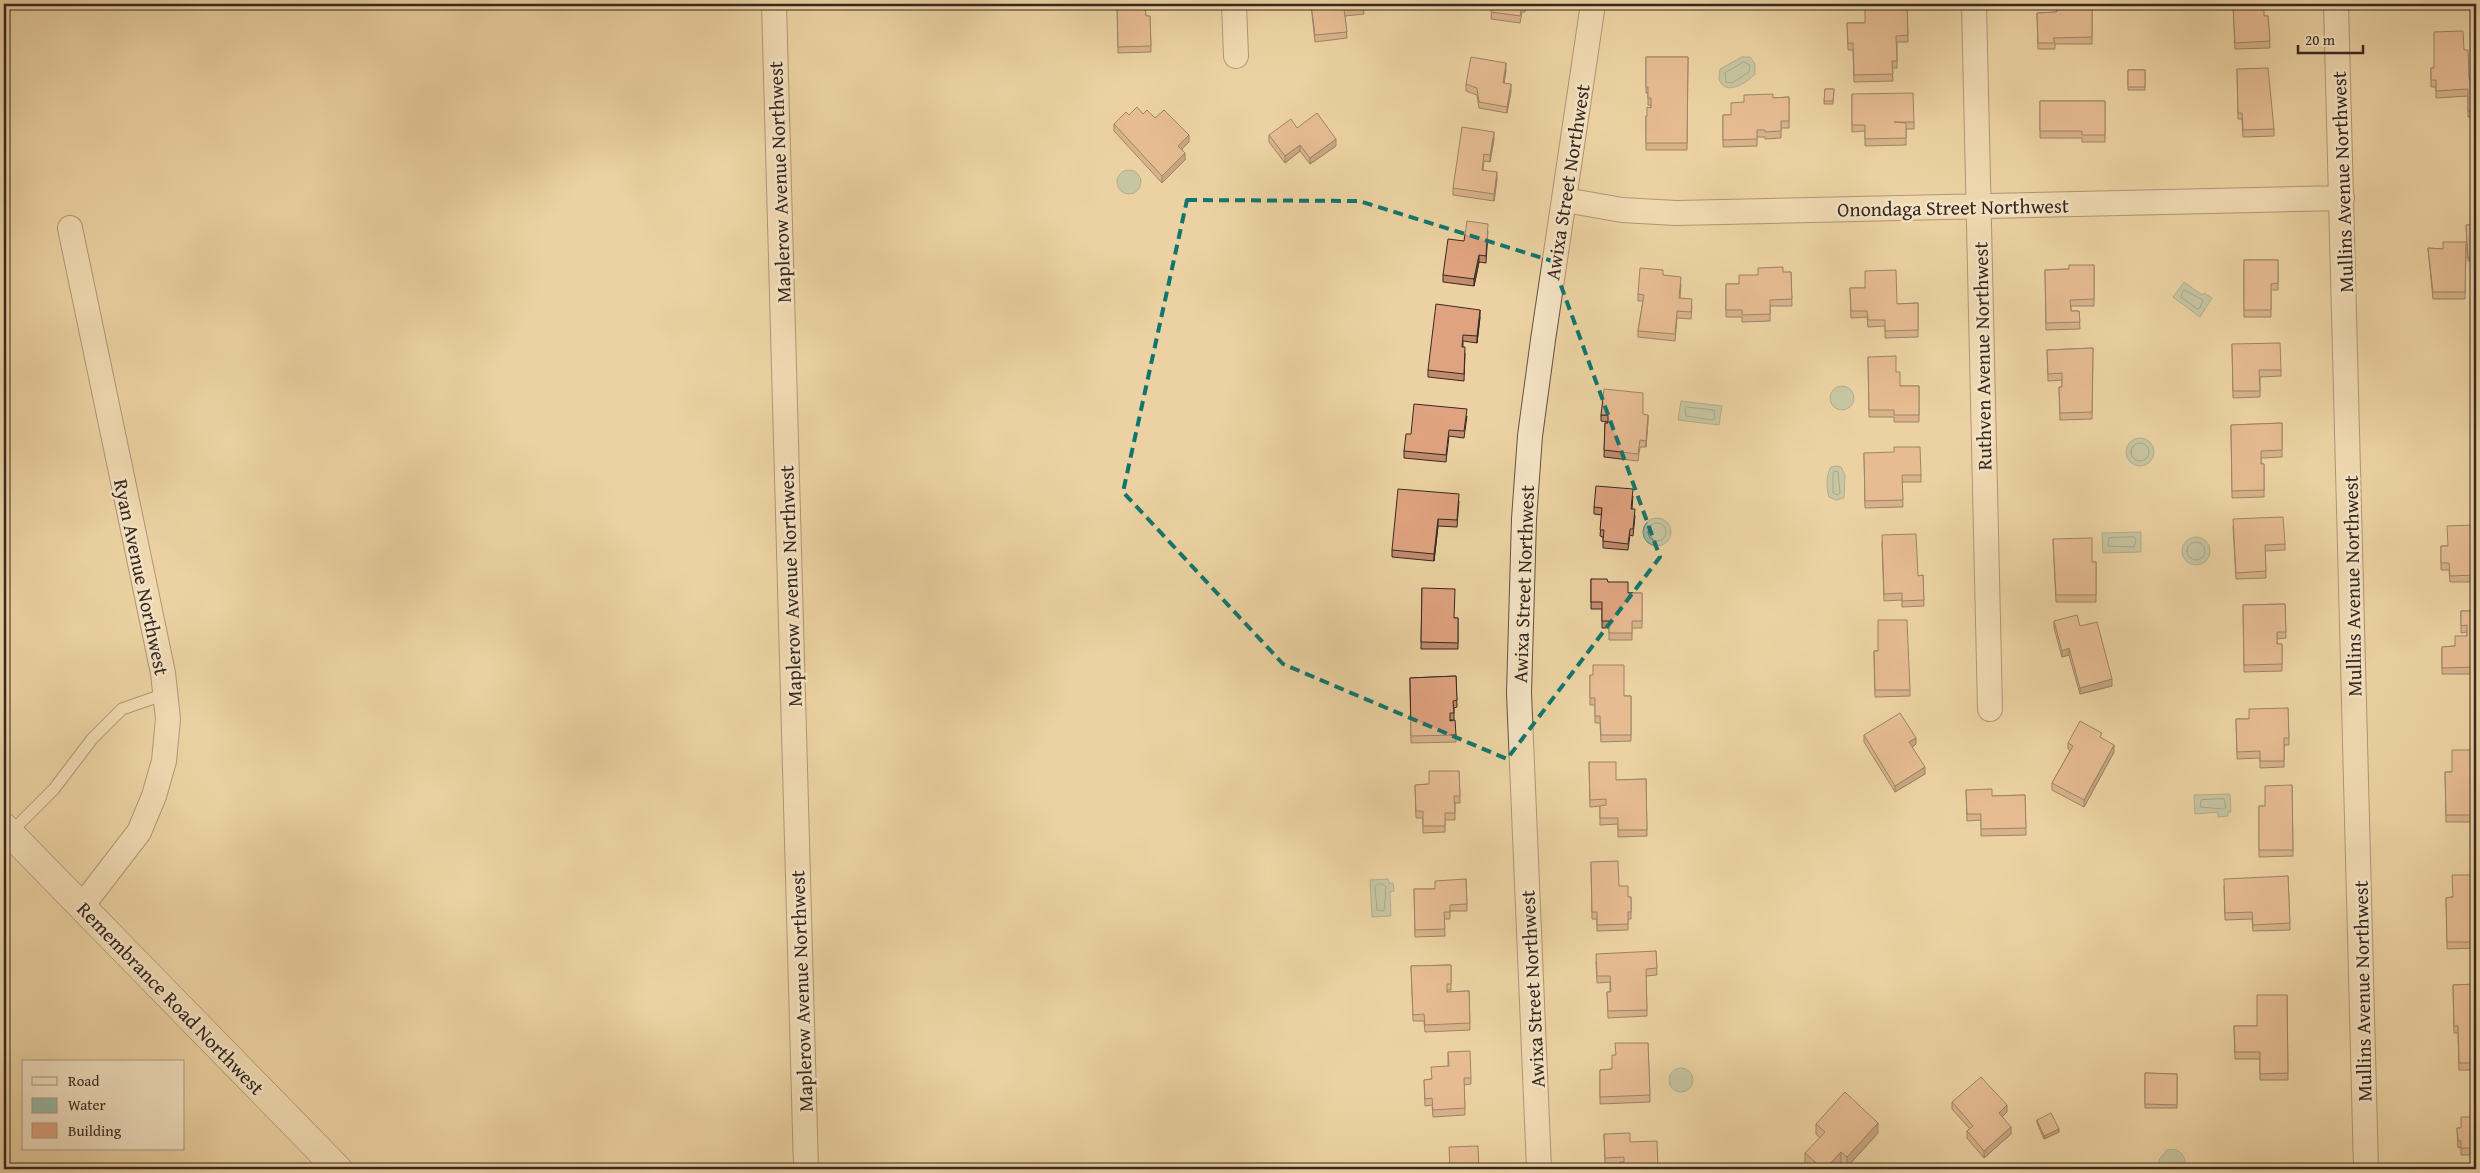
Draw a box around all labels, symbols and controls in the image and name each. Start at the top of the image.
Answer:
scale bar [2298,22,2362,54]
text: 20 m [2305,29,2336,50]
street label: Maplerow Avenue Northwest [760,61,798,303]
street label: Mullins Avenue Northwest [2324,71,2360,293]
street label: Awixa Street Northwest [1537,82,1597,282]
street label: Onondaga Street Northwest [1837,190,2069,224]
street label: Ruthven Avenue Northwest [1966,241,1998,471]
street label: Maplerow Avenue Northwest [771,465,809,707]
street label: Mullins Avenue Northwest [2336,475,2368,697]
street label: Ryan Avenue Northwest [107,476,177,678]
street label: Awixa Street Northwest [1505,484,1541,684]
street label: Maplerow Avenue Northwest [782,870,820,1112]
street label: Mullins Avenue Northwest [2346,880,2378,1102]
street label: Awixa Street Northwest [1512,889,1552,1089]
street label: Remembrance Road Northwest [72,897,270,1099]
legend [22,1060,185,1150]
text: Water [68,1094,106,1115]
text: Building [68,1120,122,1141]

